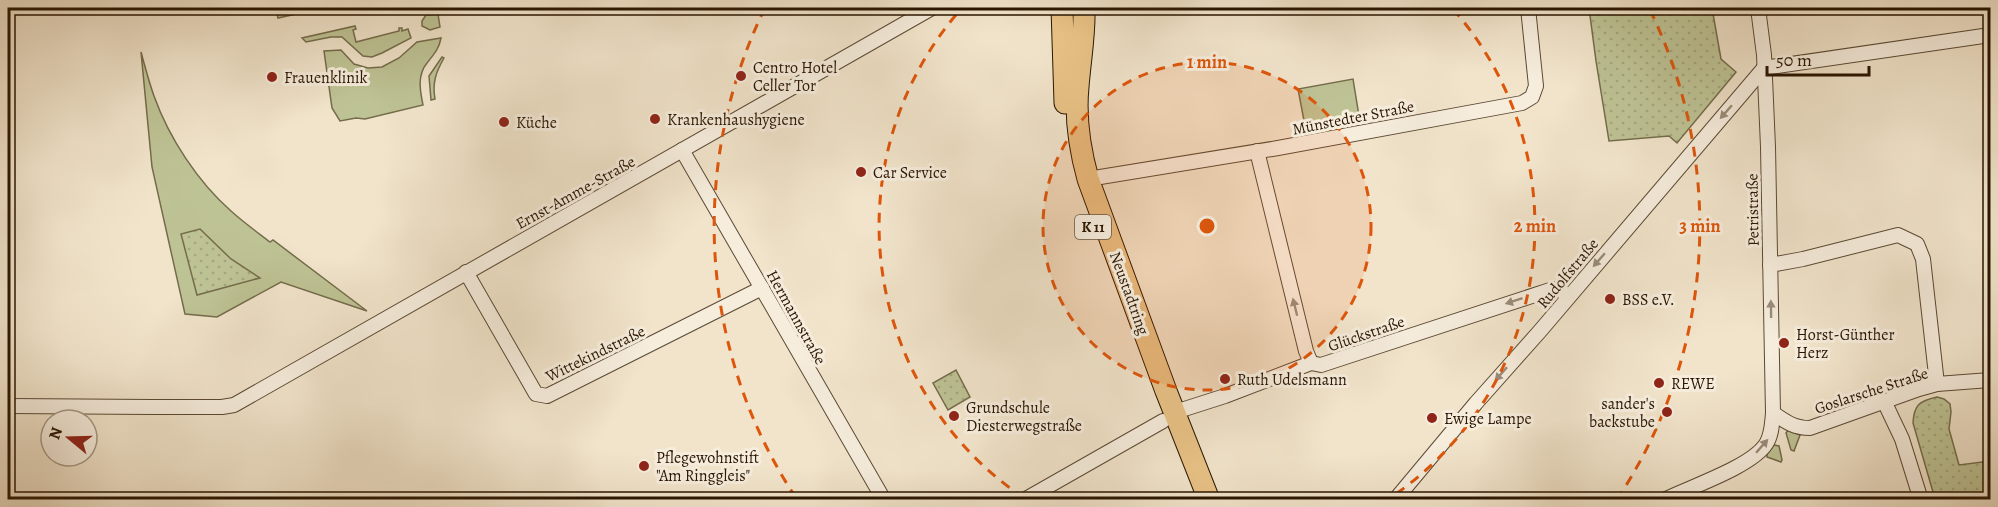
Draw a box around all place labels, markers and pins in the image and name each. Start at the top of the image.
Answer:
place label: Centro Hotel Celler Tor [753,57,837,97]
place label: Frauenklinik [284,67,368,89]
marker: Centro Hotel Celler Tor [734,69,748,83]
marker: Frauenklinik [265,70,279,84]
place label: Krankenhaushygiene [667,109,805,131]
place label: Küche [516,112,557,134]
marker: Krankenhaushygiene [648,112,662,126]
marker: Küche [497,115,511,129]
place label: Car Service [873,162,947,184]
marker: Car Service [854,165,868,179]
centre of rings [1197,216,1217,236]
place label: BSS e.V. [1622,289,1675,311]
marker: BSS e.V. [1603,292,1617,306]
place label: Horst-Günther Herz [1796,324,1895,364]
marker: Horst-Günther Herz [1777,336,1791,350]
place label: Ruth Udelsmann [1237,369,1347,391]
marker: Ruth Udelsmann [1218,372,1232,386]
place label: REWE [1671,373,1715,395]
marker: REWE [1652,376,1666,390]
place label: sander's backstube [1589,393,1655,433]
place label: Grundschule Diesterwegstraße [966,397,1082,437]
marker: sander's backstube [1660,405,1674,419]
place label: Ewige Lampe [1444,408,1532,430]
marker: Grundschule Diesterwegstraße [947,409,961,423]
marker: Ewige Lampe [1425,411,1439,425]
place label: Pflegewohnstift "Am Ringgleis" [656,447,759,487]
marker: Pflegewohnstift "Am Ringgleis" [637,459,651,473]

